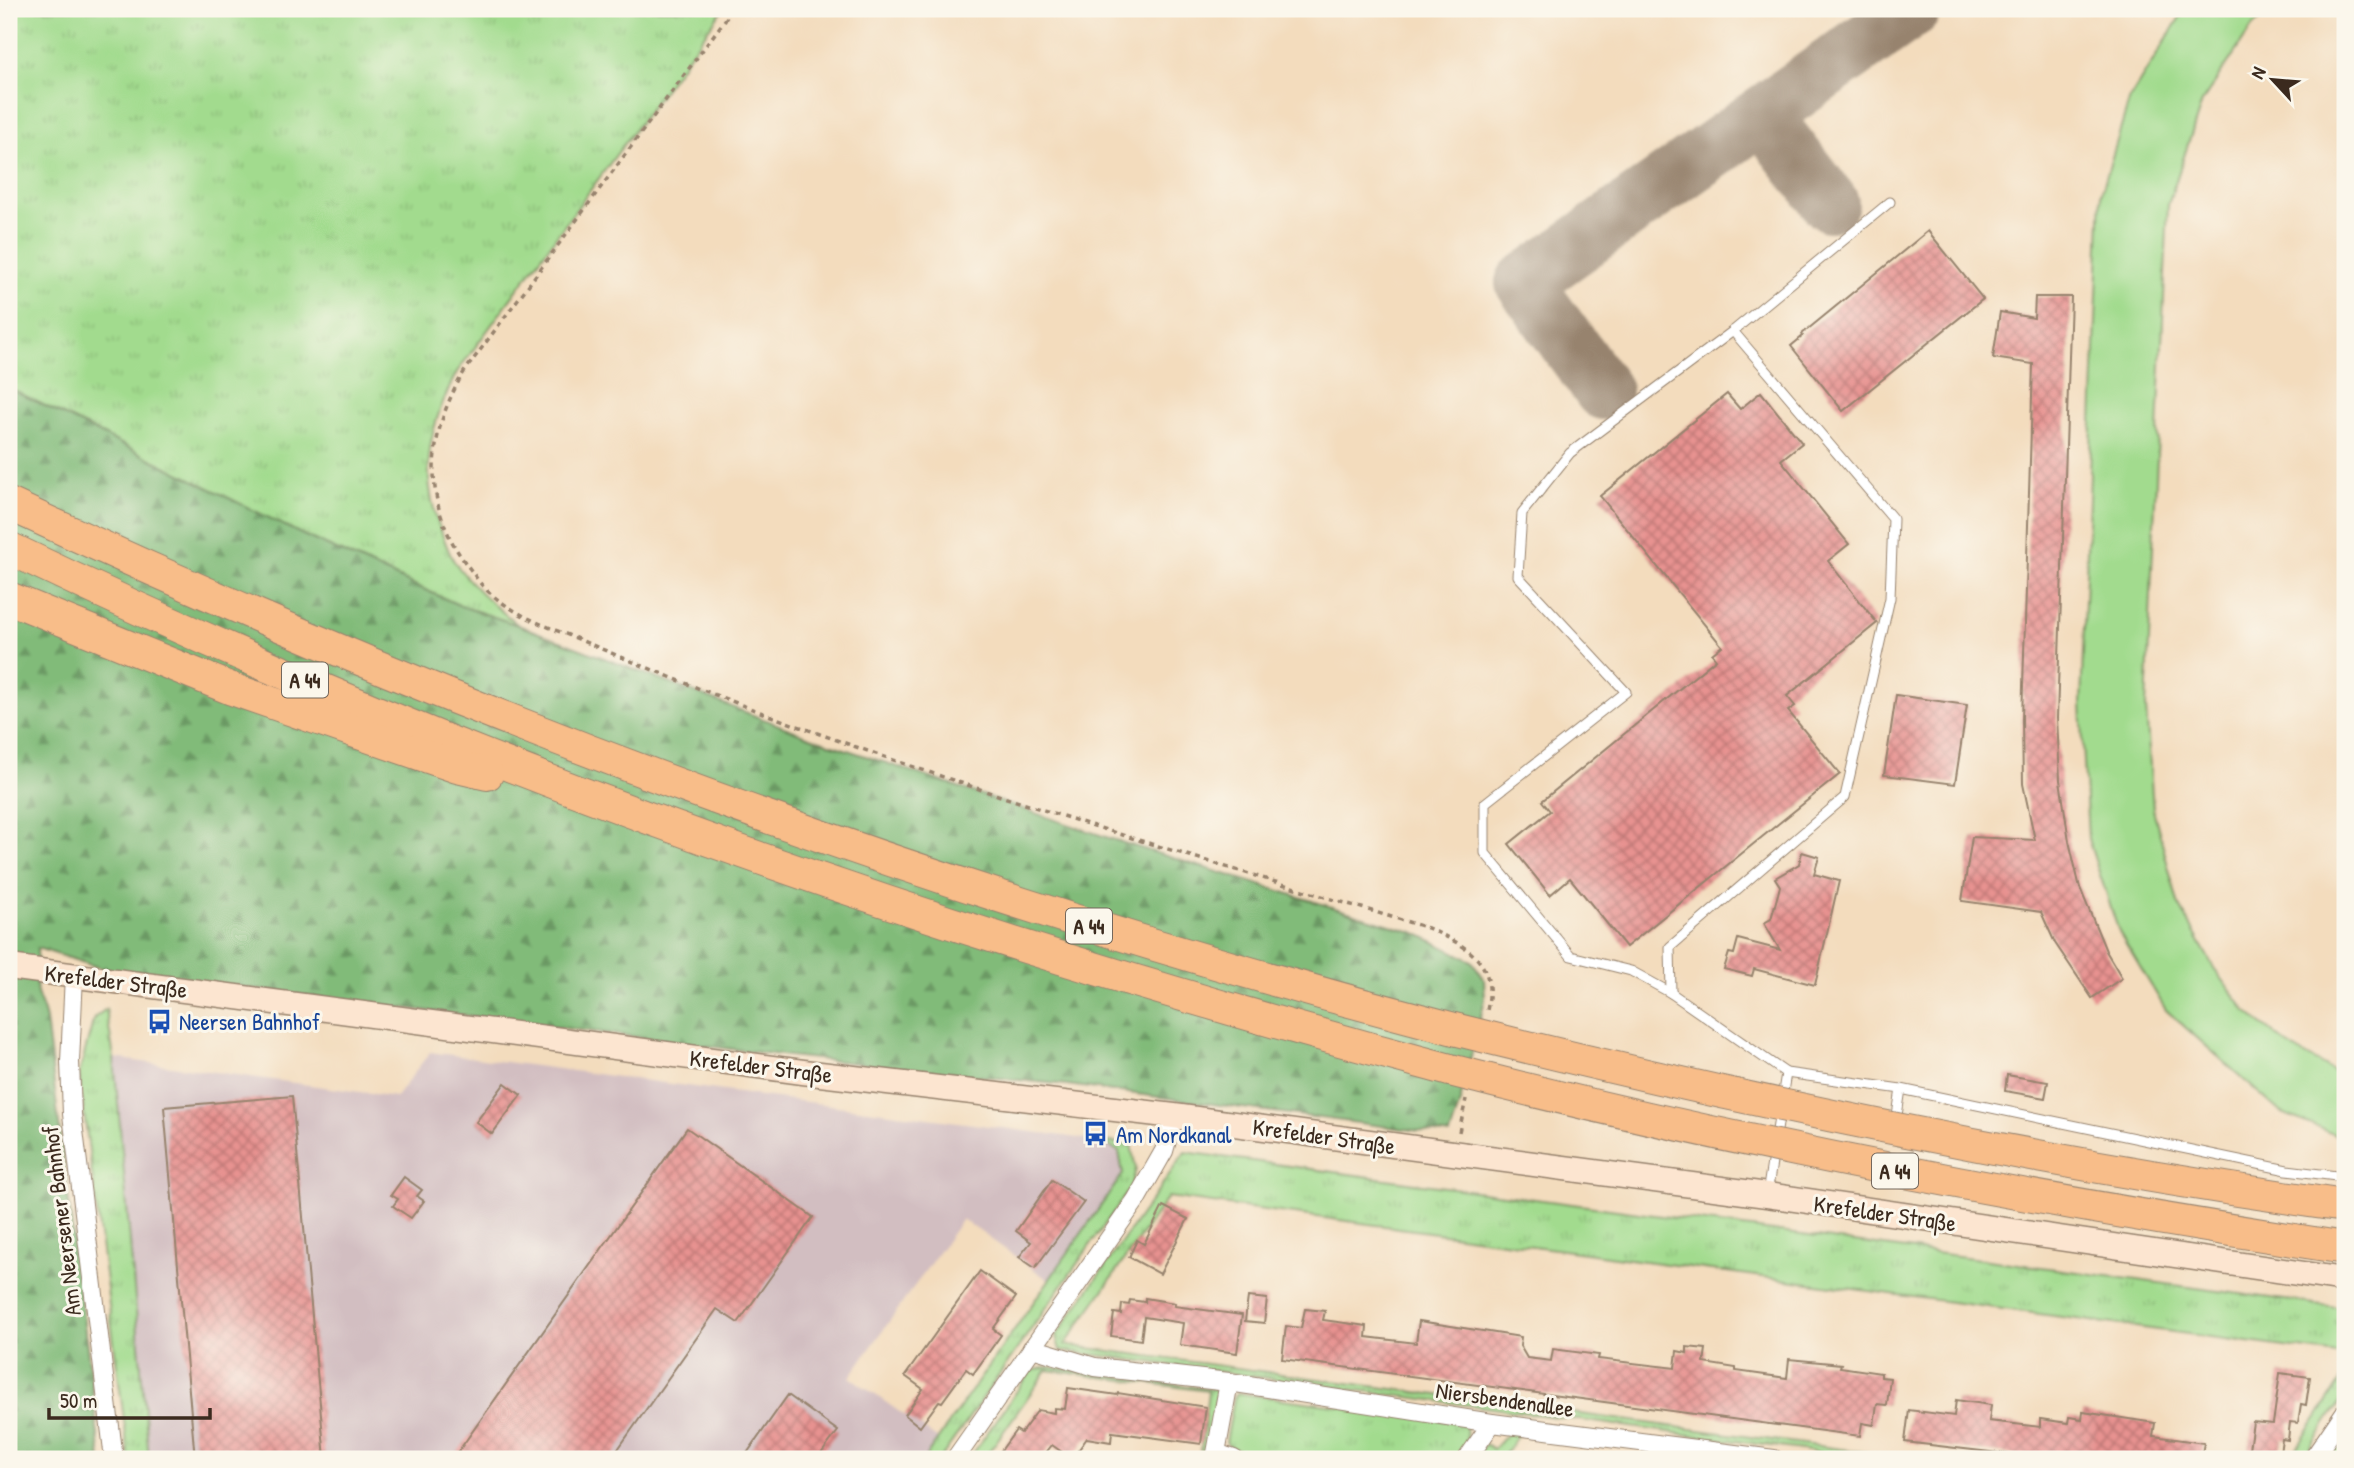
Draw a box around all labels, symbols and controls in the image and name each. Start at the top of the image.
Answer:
north arrow [2238,46,2308,116]
text: N [2244,62,2272,83]
road number: A 44 [282,662,328,698]
road number: A 44 [1066,908,1112,944]
street label: Krefelder Straße [43,957,189,1005]
place label: Neersen Bahnhof [179,1006,321,1037]
bus stop icon: Neersen Bahnhof [145,1007,173,1035]
street label: Krefelder Straße [688,1042,834,1090]
street label: Krefelder Straße [1251,1111,1397,1161]
place label: Am Nordkanal [1116,1119,1232,1150]
bus stop icon: Am Nordkanal [1082,1120,1110,1148]
street label: Am Neersener Bahnhof [34,1124,88,1318]
road number: A 44 [1872,1154,1918,1188]
street label: Krefelder Straße [1812,1188,1958,1238]
street label: Niersbendenallee [1434,1374,1576,1424]
scale bar [49,1377,210,1421]
text: 50 m [60,1386,97,1415]

